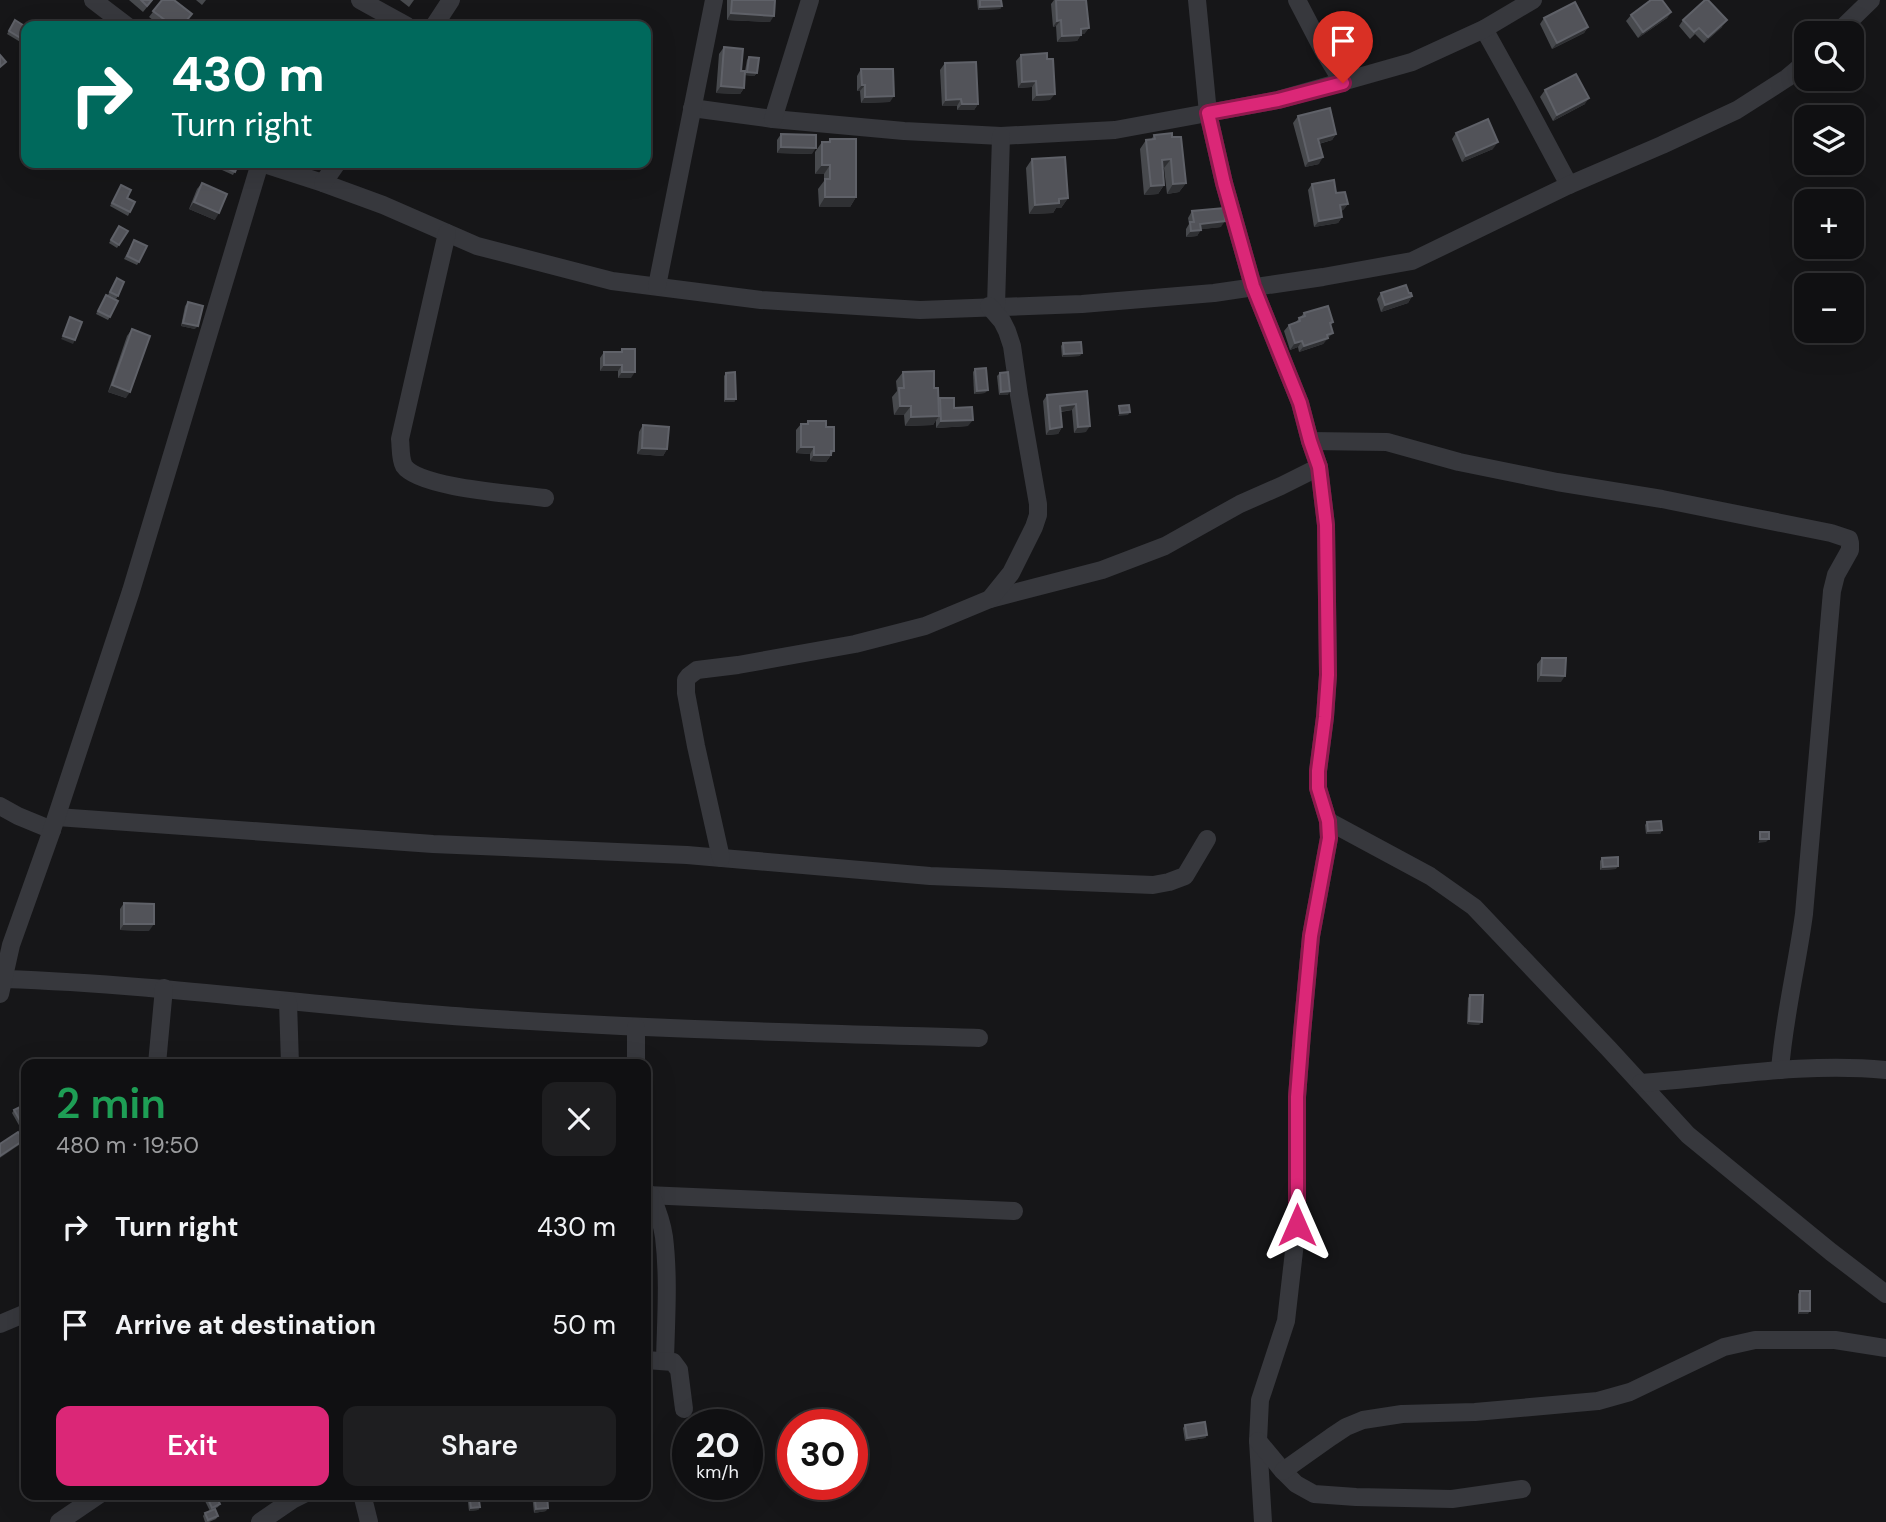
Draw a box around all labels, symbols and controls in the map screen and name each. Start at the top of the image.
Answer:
pin [1313,11,1373,83]
map controls [1794,21,1864,343]
button: search [1794,21,1864,91]
icon: arrive [1324,22,1362,60]
text: 430 m [171,42,325,106]
icon: right [56,49,147,140]
text: Turn right [171,104,313,146]
button: layers [1794,105,1864,175]
button: + [1794,189,1864,259]
button: − [1794,273,1864,343]
text: 2 min [56,1076,166,1131]
button: close [542,1082,616,1156]
text: 480 m · 19:50 [56,1130,199,1160]
position arrow [1260,1188,1334,1262]
icon: right [56,1208,94,1246]
text: Turn right [115,1210,239,1244]
text: 430 m [537,1210,616,1244]
icon: arrive [56,1306,94,1344]
text: Arrive at destination [115,1308,376,1342]
text: 50 m [552,1308,616,1342]
button: Exit [56,1406,329,1486]
button: Share [343,1406,616,1486]
speed limit sign: 30 [777,1409,868,1500]
text: 20 [695,1422,740,1468]
text: km/h [696,1460,739,1484]

